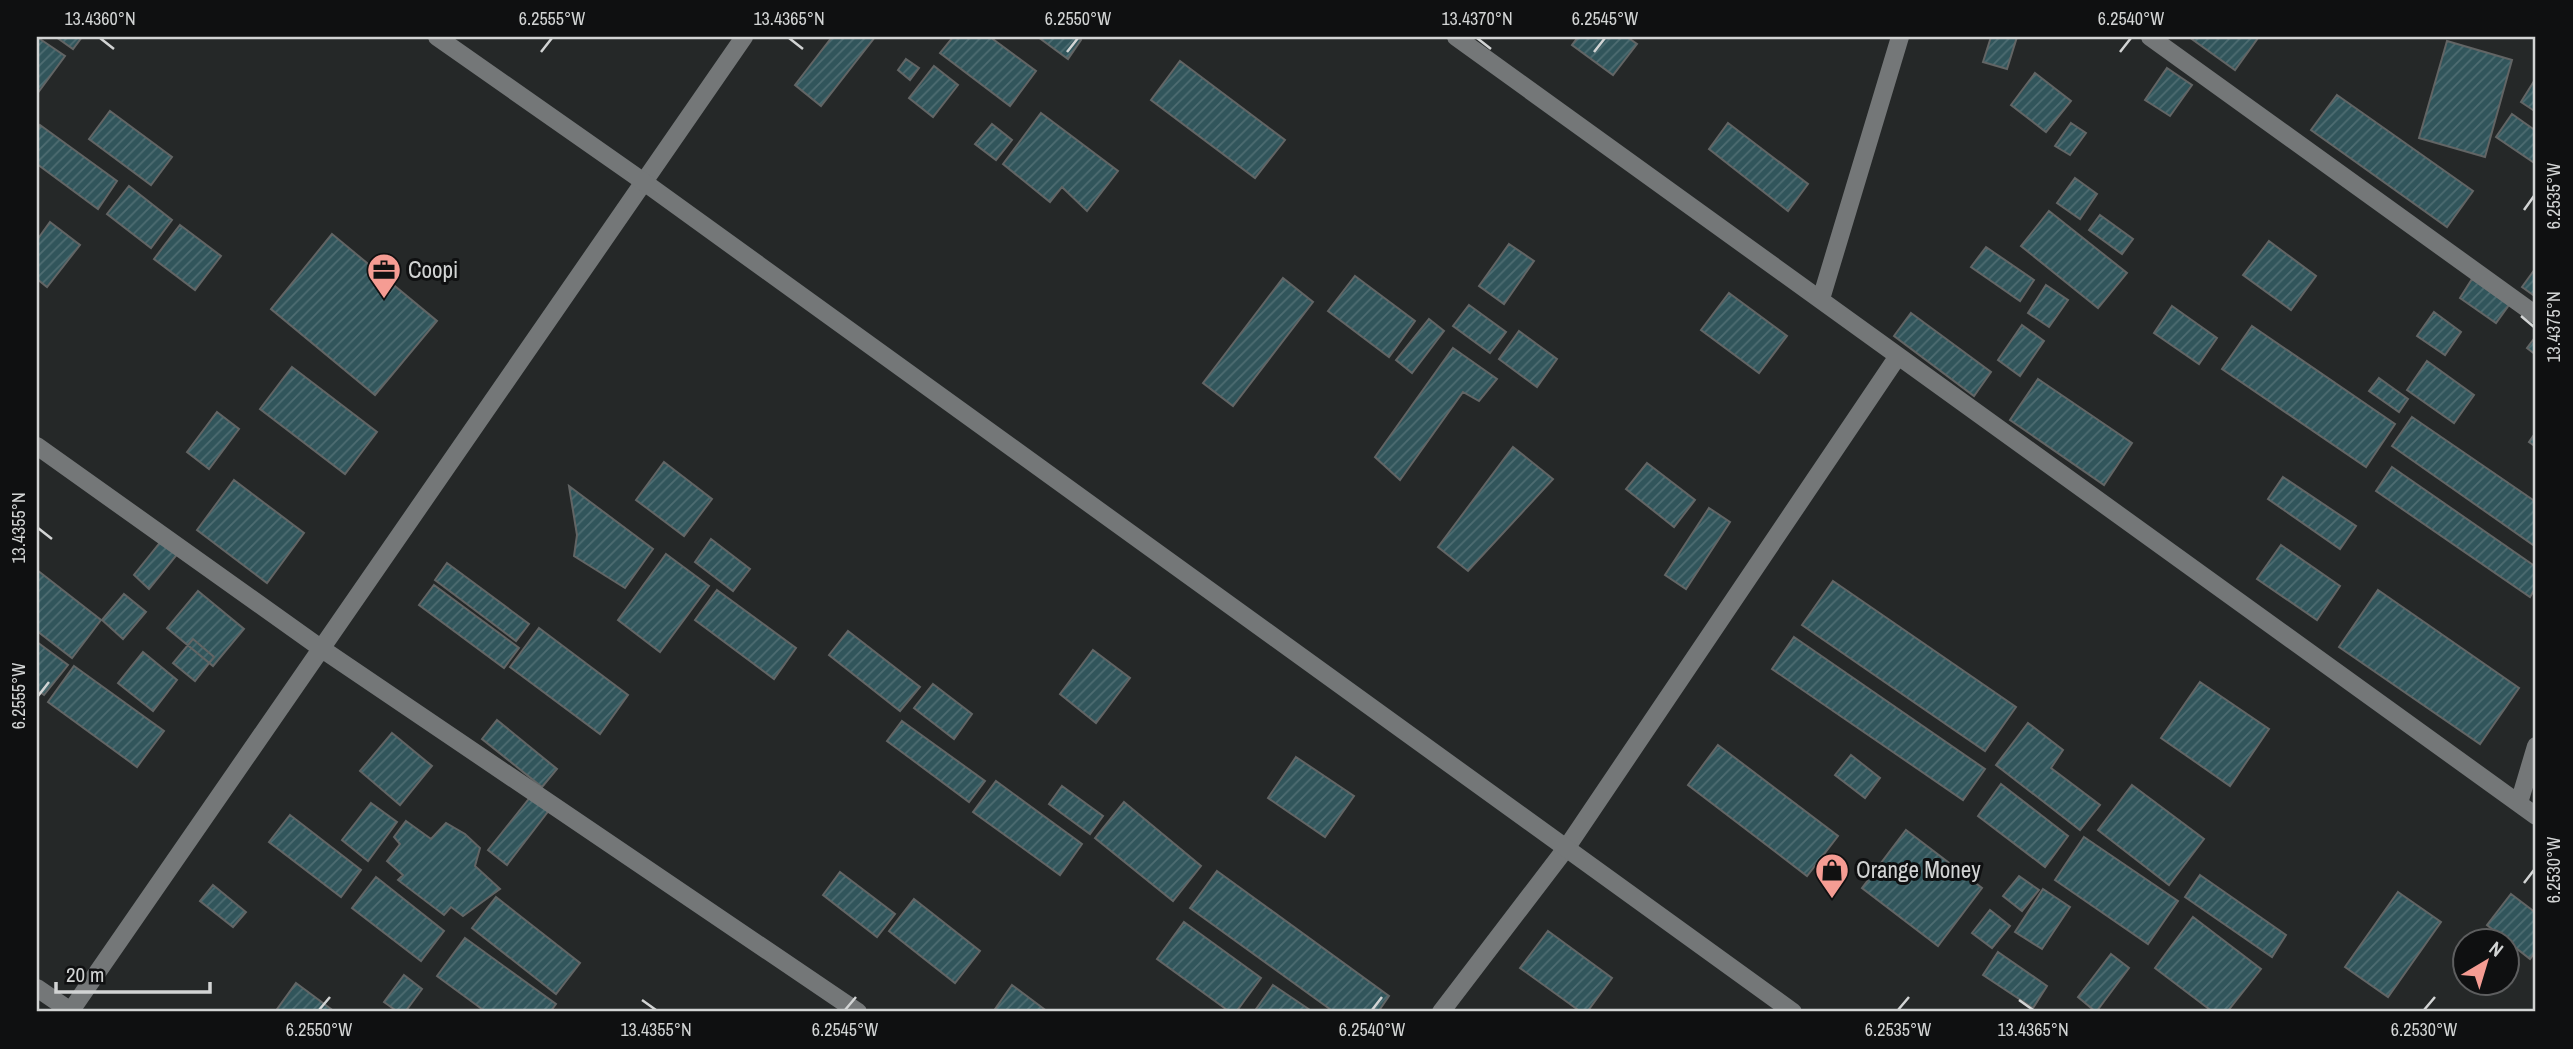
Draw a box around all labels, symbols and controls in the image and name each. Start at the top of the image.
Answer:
text: 13.4360°N [64,6,136,31]
text: 6.2555°W [519,6,585,31]
text: 13.4365°N [753,6,825,31]
text: 6.2550°W [1045,6,1111,31]
text: 13.4370°N [1441,6,1513,31]
text: 6.2545°W [1572,6,1638,31]
text: 6.2540°W [2098,6,2164,31]
text: 6.2535°W [2541,163,2566,229]
office icon: Coopi [365,251,403,300]
place label: Coopi [408,254,458,285]
text: 13.4375°N [2541,291,2566,363]
text: 13.4355°N [6,492,31,564]
text: 6.2555°W [6,663,31,729]
text: 6.2530°W [2541,837,2566,903]
shop icon: Orange Money [1813,851,1851,900]
place label: Orange Money [1856,854,1981,885]
north arrow [2450,926,2520,996]
text: N [2484,935,2509,962]
scale bar [56,951,210,995]
text: 20 m [66,960,104,989]
text: 6.2550°W [286,1017,352,1042]
text: 13.4355°N [620,1017,692,1042]
text: 6.2545°W [812,1017,878,1042]
text: 6.2540°W [1339,1017,1405,1042]
text: 6.2535°W [1865,1017,1931,1042]
text: 13.4365°N [1997,1017,2069,1042]
text: 6.2530°W [2391,1017,2457,1042]

